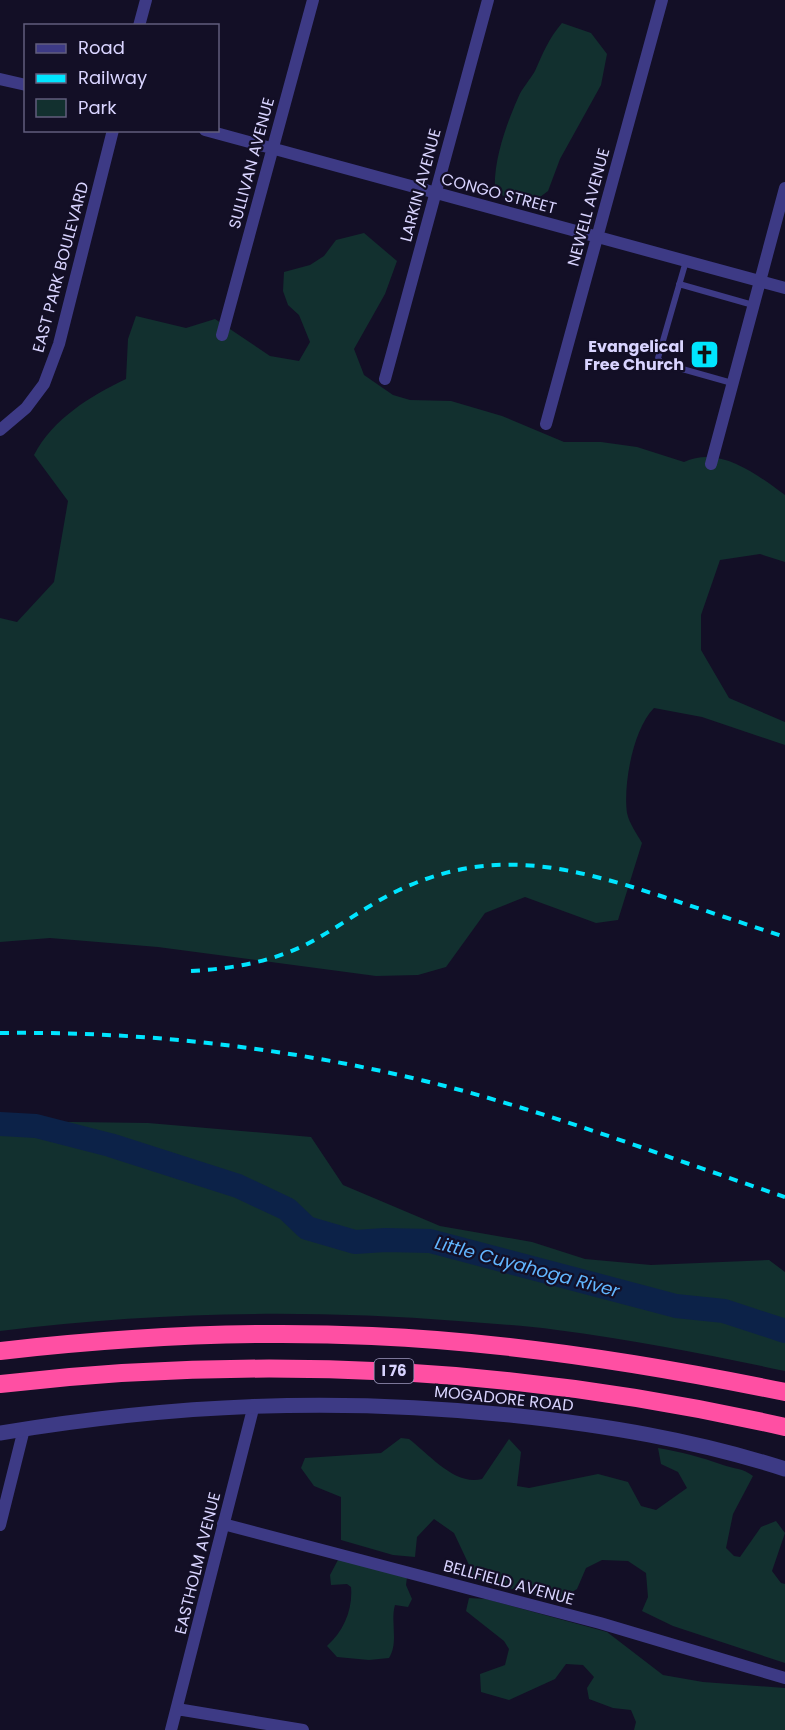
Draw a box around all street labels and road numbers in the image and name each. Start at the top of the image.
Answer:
street label: SULLIVAN AVENUE [223,95,280,231]
street label: LARKIN AVENUE [394,126,447,244]
street label: NEWELL AVENUE [562,145,615,269]
street label: CONGO STREET [439,167,559,220]
street label: EAST PARK BOULEVARD [27,179,94,355]
road number: I 76 [374,1359,414,1383]
street label: MOGADORE ROAD [433,1380,575,1417]
street label: EASTHOLM AVENUE [169,1490,226,1637]
street label: BELLFIELD AVENUE [441,1554,577,1611]

